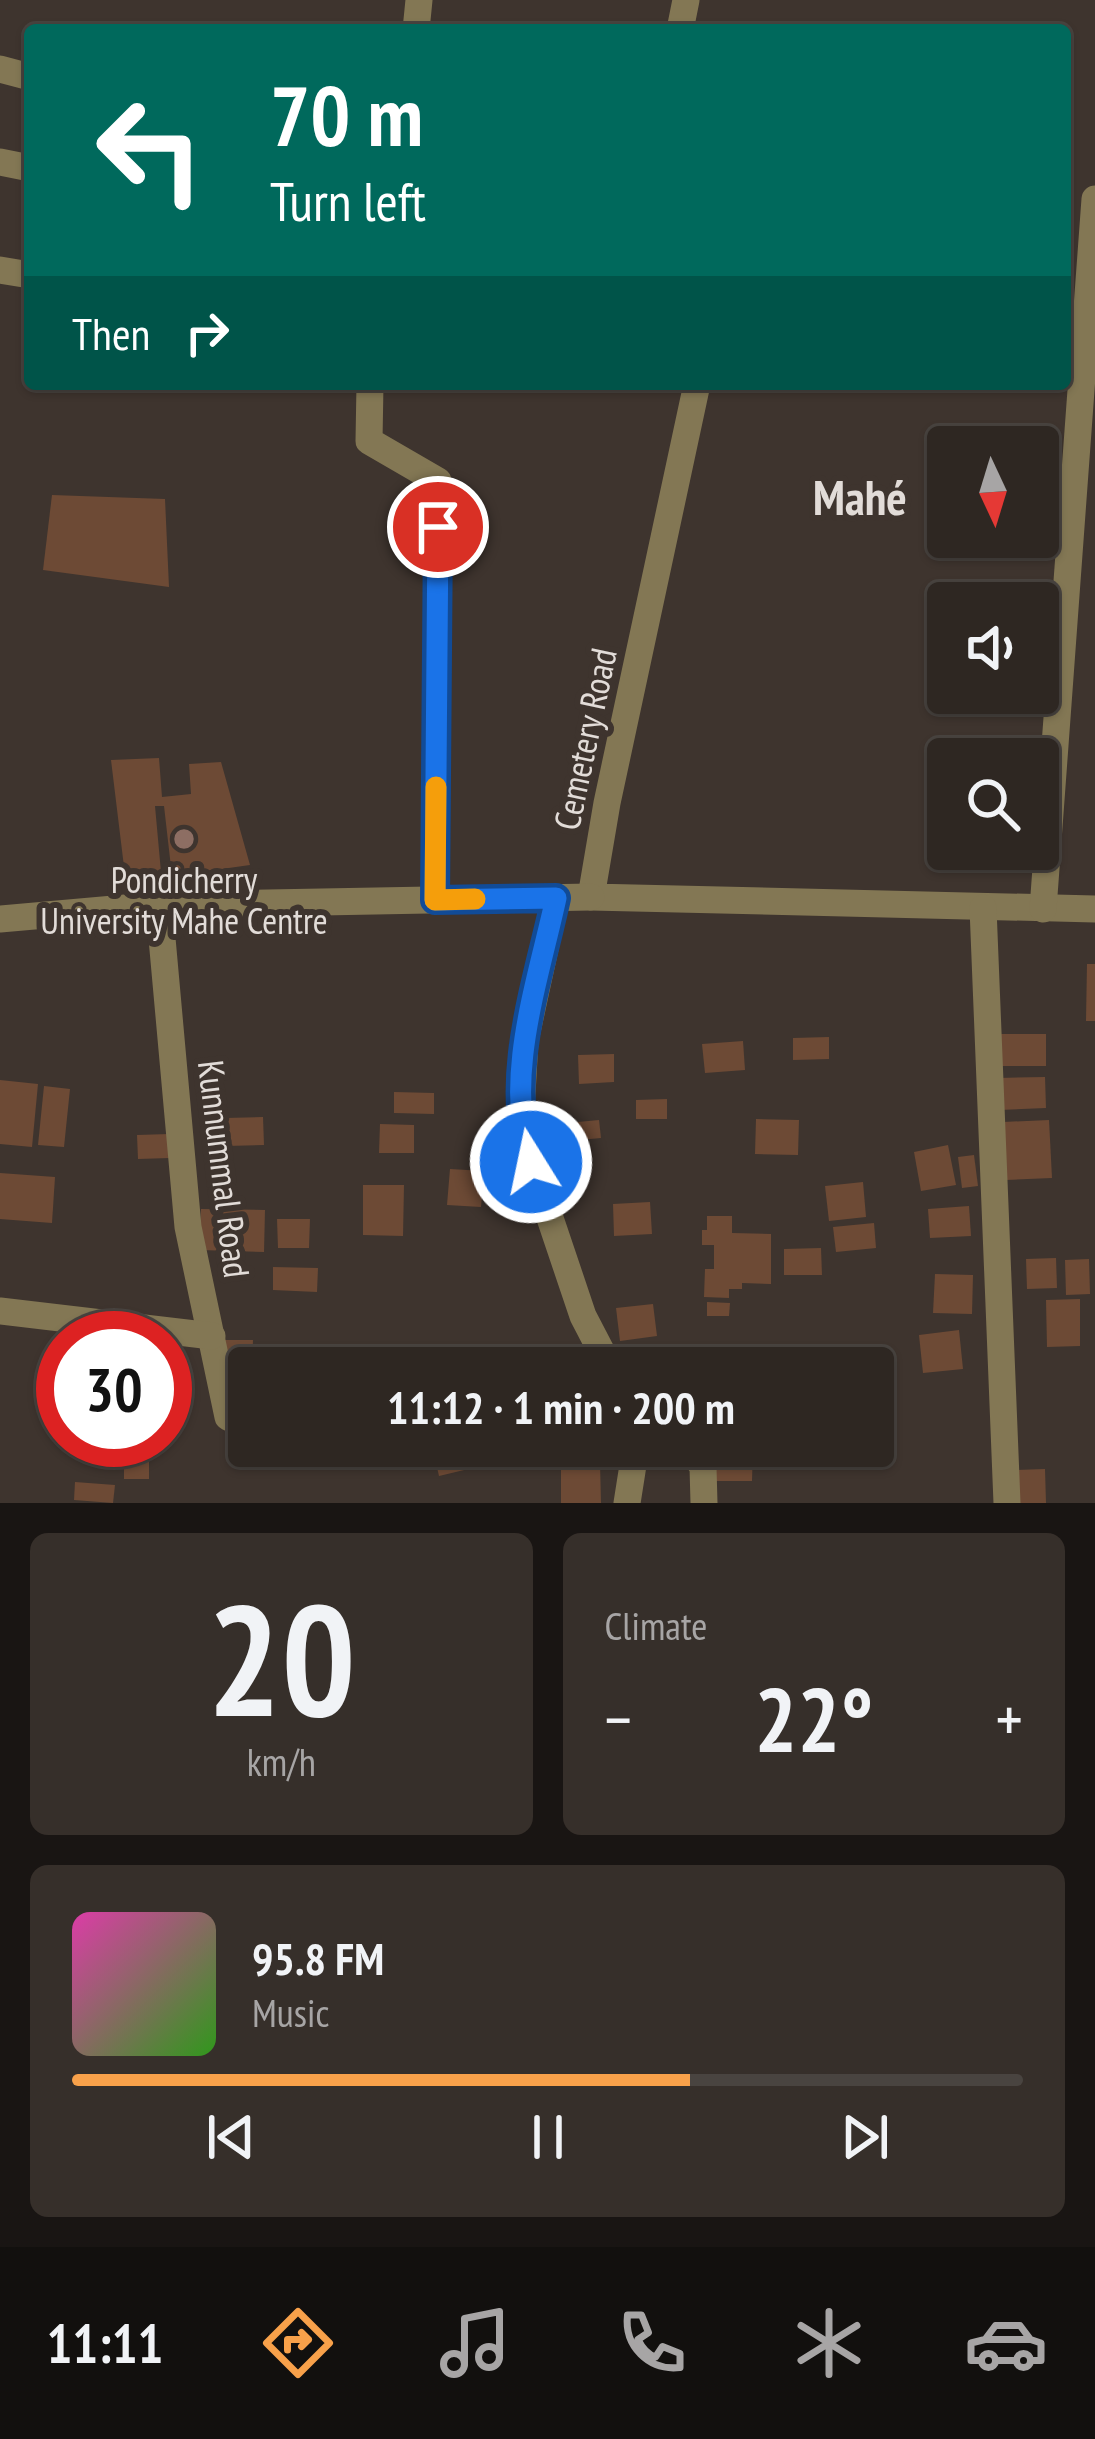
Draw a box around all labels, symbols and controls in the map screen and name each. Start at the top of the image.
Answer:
text: 70 m [270,60,423,169]
icon: left [72,72,228,228]
text: Turn left [270,166,426,236]
icon: right [174,300,240,366]
text: Then [72,304,150,362]
north arrow [927,426,1059,558]
map controls [927,426,1059,870]
district label: Mahé [813,466,907,528]
pin [387,476,489,578]
icon: arrive [405,494,471,560]
button: sound [927,582,1059,714]
street label: Cemetery Road [542,644,627,834]
button: search [927,738,1059,870]
marker: Pondicherry University Mahe Centre [171,826,197,852]
place label: Pondicherry University Mahe Centre [40,856,328,944]
street label: Kunnummal Road [188,1058,261,1280]
position arrow [468,1099,594,1225]
speed limit sign: 30 [36,1311,192,1467]
text: 11:12 · 1 min · 200 m [387,1378,735,1436]
text: 20 [207,1557,356,1759]
text: Climate [605,1600,707,1651]
text: 22° [754,1660,873,1777]
text: − [605,1676,632,1761]
text: + [996,1676,1023,1761]
text: km/h [247,1736,316,1787]
text: 95.8 FM [252,1929,384,1987]
text: Music [252,1987,329,2038]
icon: previous [198,2104,264,2170]
icon: pause [515,2104,581,2170]
icon: next [832,2104,898,2170]
icon: directions [256,2301,340,2385]
icon: music [433,2301,517,2385]
icon: phone [610,2301,694,2385]
icon: climate [787,2301,871,2385]
icon: car [964,2301,1048,2385]
text: 11:11 [47,2308,163,2378]

